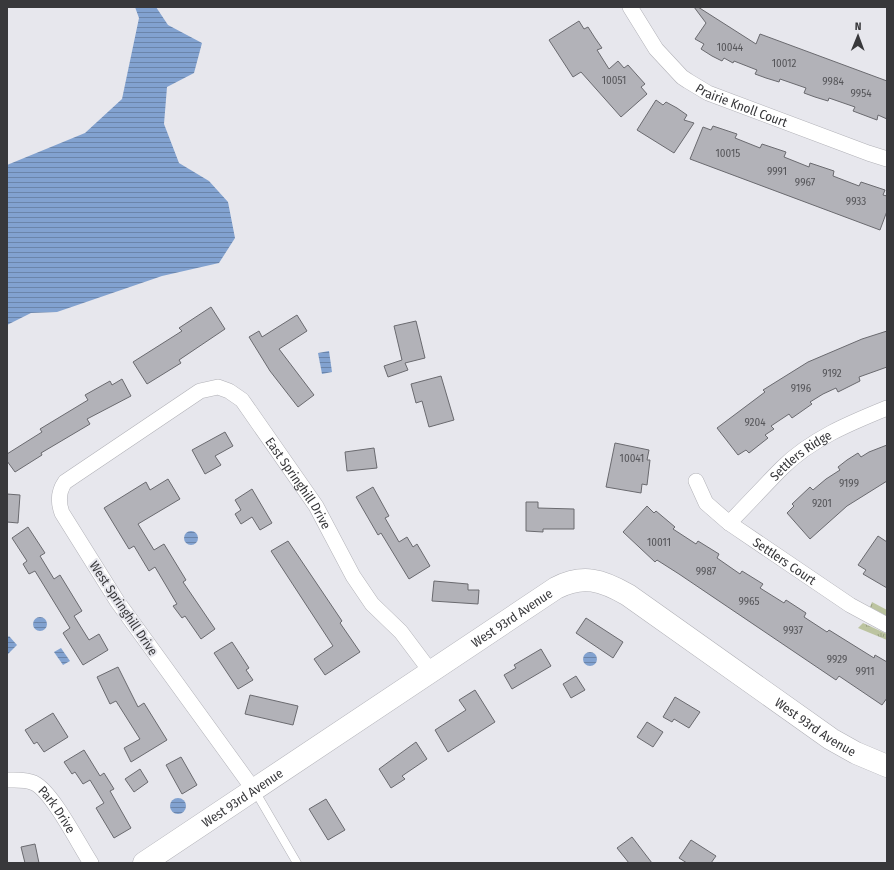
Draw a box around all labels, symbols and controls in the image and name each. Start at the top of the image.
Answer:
north arrow [838,16,878,56]
text: N [855,20,862,33]
house number: 10044 [717,41,744,54]
house number: 10012 [772,57,796,70]
house number: 10051 [602,74,626,87]
house number: 9984 [822,75,844,88]
street label: Prairie Knoll Court [693,80,790,130]
house number: 9954 [850,87,872,100]
house number: 10015 [716,147,740,160]
house number: 9991 [767,165,787,178]
house number: 9967 [795,176,816,189]
house number: 9933 [846,195,866,208]
house number: 9192 [822,367,842,380]
house number: 9196 [791,382,812,395]
house number: 9204 [744,416,766,429]
street label: Settlers Ridge [767,427,834,484]
street label: East Springhill Drive [262,435,334,532]
house number: 10041 [620,452,644,465]
house number: 9199 [839,477,859,490]
house number: 9201 [812,497,832,510]
street label: Settlers Court [750,535,819,588]
house number: 10011 [647,536,671,549]
street label: West Springhill Drive [86,558,161,658]
house number: 9987 [696,565,717,578]
street label: West 93rd Avenue [469,586,555,650]
house number: 9965 [738,595,760,608]
house number: 9937 [783,624,803,637]
house number: 9929 [827,653,847,666]
house number: 9911 [856,665,874,678]
street label: West 93rd Avenue [772,695,858,759]
street label: West 93rd Avenue [199,766,286,830]
street label: Park Drive [35,783,78,836]

